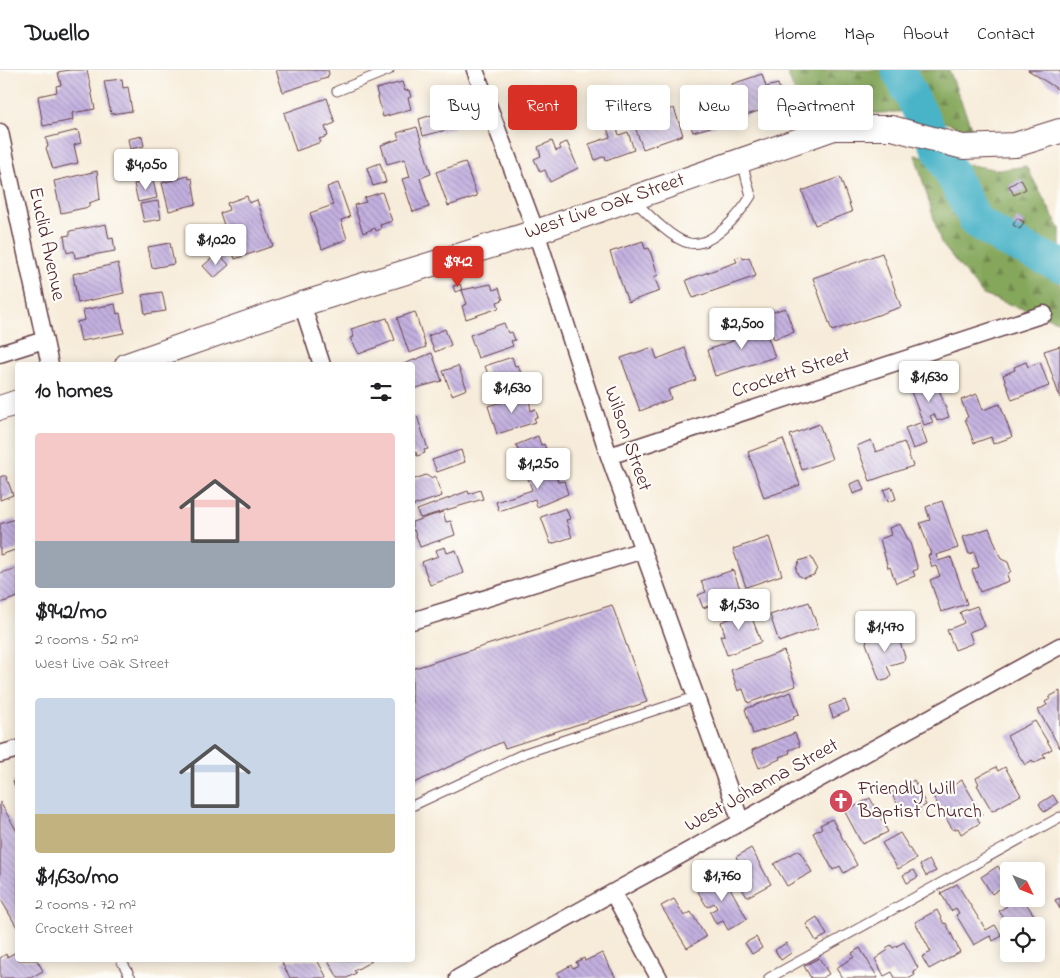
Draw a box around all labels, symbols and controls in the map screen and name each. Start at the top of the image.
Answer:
text: Dwello [25,17,90,52]
text: Home [775,22,816,48]
text: Map [844,22,875,48]
text: About [903,22,949,48]
text: Contact [977,22,1035,48]
chip: Buy [430,85,498,130]
chip: Rent [508,85,577,130]
chip: Filters [587,85,670,130]
chip: New [680,85,748,130]
chip: Apartment [758,85,873,130]
pin: $4,050 [105,148,187,191]
text: $4,050 [125,153,167,177]
street label: West Live Oak Street [521,166,689,248]
street label: Euclid Avenue [20,185,72,303]
pin: $1,020 [175,224,257,266]
text: $1,020 [196,228,236,252]
pin: $942 [428,246,488,288]
text: $942 [443,250,473,274]
pin: $2,500 [701,308,783,350]
text: $2,500 [720,312,764,336]
street label: Crockett Street [728,341,854,407]
pin: $1,630 [888,360,970,403]
text: $1,630 [910,365,948,389]
pin: $1,630 [471,372,553,414]
text: $1,630 [493,376,531,400]
text: 10 homes [35,377,113,407]
icon: filters [367,378,395,406]
street label: Wilson Street [595,383,659,496]
pin: $1,250 [497,448,579,490]
text: $1,250 [517,452,559,476]
icon: home [170,466,260,556]
pin: $1,530 [698,588,780,631]
text: $1,530 [719,593,759,617]
text: $942/mo [35,598,107,628]
pin: $1,470 [844,610,926,653]
text: $1,470 [866,615,904,639]
text: 2 rooms · 52 m² [35,628,139,652]
text: West Live Oak Street [35,652,169,676]
icon: home [170,731,260,821]
street label: West Johanna Street [680,731,845,840]
place label: Friendly Will Baptist Church [857,775,982,827]
church icon: Friendly Will Baptist Church [828,788,854,814]
pin: $1,760 [681,860,763,902]
north arrow [1000,862,1045,908]
map controls [1000,862,1045,962]
text: $1,630/mo [35,863,119,893]
text: $1,760 [703,864,741,888]
text: 2 rooms · 72 m² [35,893,136,917]
text: Crockett Street [35,917,133,941]
button: locate [1000,917,1045,962]

